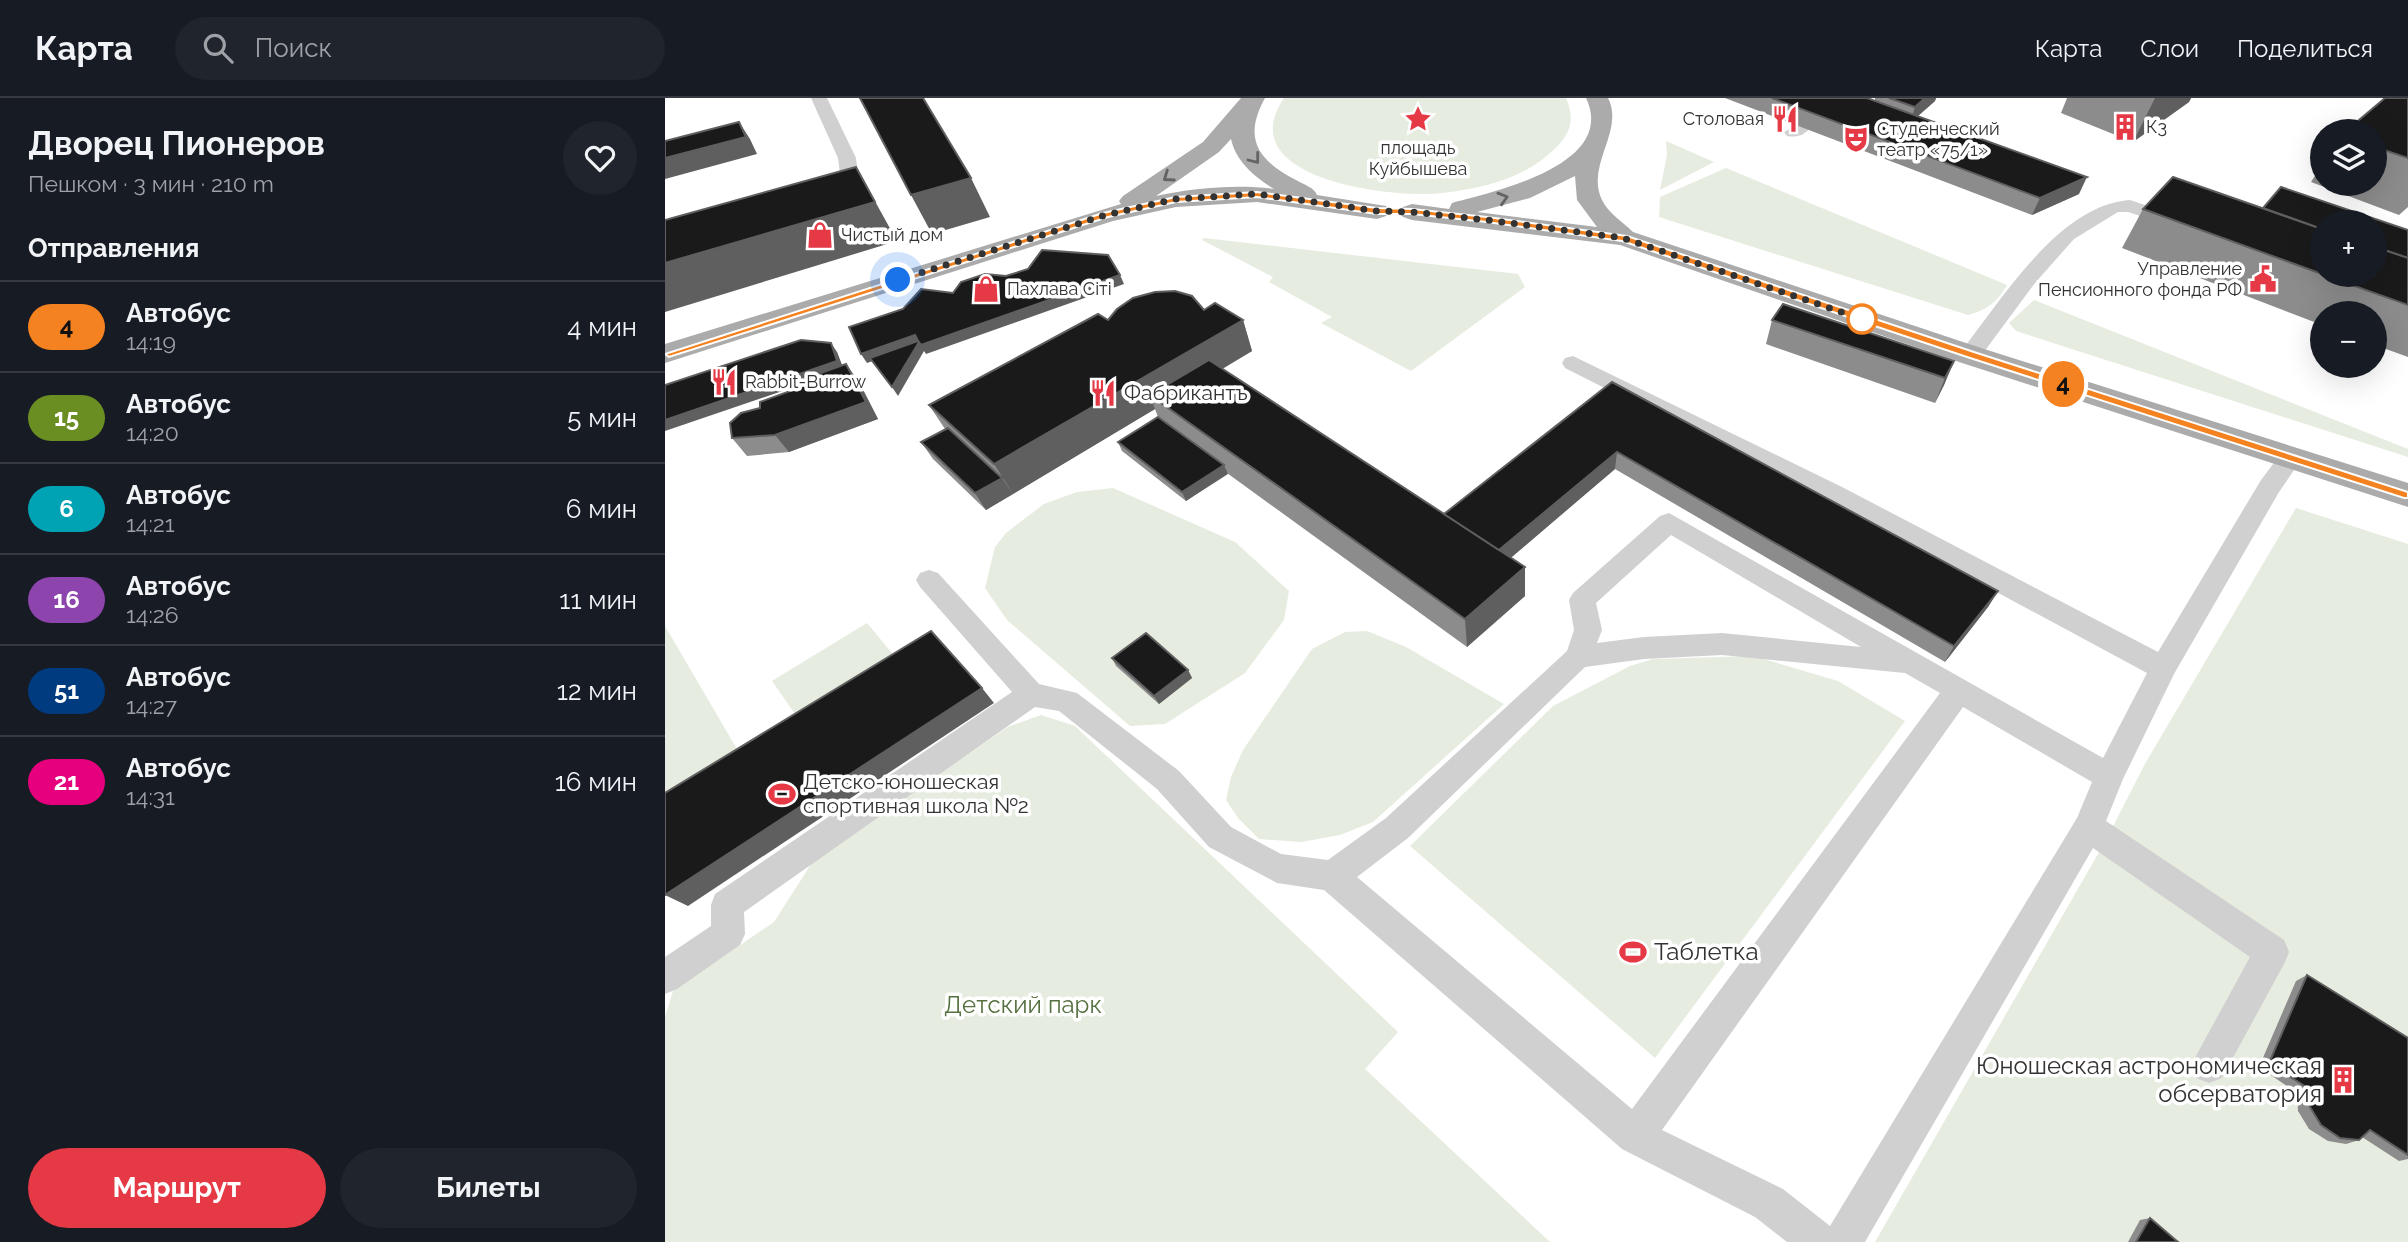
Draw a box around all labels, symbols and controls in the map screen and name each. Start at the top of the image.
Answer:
search box [175,17,665,80]
text: Карта [35,29,133,68]
icon: search [199,29,237,67]
text: Поиск [255,33,332,63]
text: Карта [2035,34,2102,63]
text: Слои [2140,34,2199,63]
text: Поделиться [2237,34,2373,63]
place icon: площадь Куйбышева [1403,104,1433,134]
restaurant icon: Столовая [1770,104,1800,134]
place label: Столовая [1683,108,1764,129]
building icon: К3 [2110,112,2140,142]
place label: К3 [2146,116,2167,137]
place label: Студенческий театр «75/1» [1877,118,2000,160]
map controls [2310,119,2387,378]
button: layers [2310,119,2387,196]
button: heart [563,121,637,195]
text: Дворец Пионеров [28,124,325,163]
theatre icon: Студенческий театр «75/1» [1841,124,1871,154]
place label: площадь Куйбышева [1369,137,1467,179]
one-way arrow [1246,152,1259,164]
one-way arrow [1163,169,1176,181]
text: Пешком · 3 мин · 210 m [28,170,274,197]
one-way arrow [1497,192,1509,206]
button: + [2310,210,2387,287]
shop icon: Чистый дом [805,220,835,250]
place label: Чистый дом [841,224,943,245]
text: Отправления [28,233,199,263]
place label: Управление Пенсионного фонда РФ [2038,258,2242,300]
your location [880,262,915,297]
public building icon: Управление Пенсионного фонда РФ [2248,264,2278,294]
shop icon: Пахлава Сіті [971,274,1001,304]
place label: Пахлава Сіті [1007,278,1112,299]
text: Автобус [126,298,231,328]
button: − [2310,301,2387,378]
unlabelled marker [1847,304,1877,334]
text: 4 [60,312,73,341]
text: 4 мин [567,312,637,342]
text: 14:19 [126,328,176,355]
line badge: 4 [2040,361,2086,407]
restaurant icon: Rabbit-Burrow [709,367,739,397]
text: 4 [2056,369,2070,398]
place label: Rabbit-Burrow [745,371,867,392]
restaurant icon: Фабрикантъ [1088,378,1118,408]
place label: Фабрикантъ [1124,380,1248,405]
text: Автобус [126,389,231,419]
text: 15 [54,403,79,432]
text: 5 мин [567,403,637,433]
text: 14:20 [126,419,179,446]
text: Автобус [126,480,231,510]
text: 6 [59,494,74,523]
text: 6 мин [566,494,637,524]
text: 14:21 [126,510,175,537]
text: Автобус [126,571,231,601]
text: 16 [53,585,80,614]
text: 11 мин [559,585,637,615]
text: 14:26 [126,601,179,628]
text: Автобус [126,662,231,692]
text: 51 [54,676,79,705]
text: 12 мин [557,676,637,706]
text: 14:27 [126,692,177,719]
text: Автобус [126,753,231,783]
text: 21 [54,767,79,796]
text: 16 мин [555,767,637,797]
place label: Детско-юношеская спортивная школа №2 [803,769,1029,818]
sports icon: Детско-юношеская спортивная школа №2 [767,779,797,809]
text: 14:31 [126,783,175,810]
sports icon: Таблетка [1618,937,1648,967]
place label: Таблетка [1654,937,1759,966]
park label: Детский парк [944,990,1102,1019]
place label: Юношеская астрономическая обсерватория [1976,1051,2322,1108]
building icon: Юношеская астрономическая обсерватория [2328,1065,2358,1095]
button: Маршрут [28,1148,326,1228]
button: Билеты [340,1148,637,1228]

